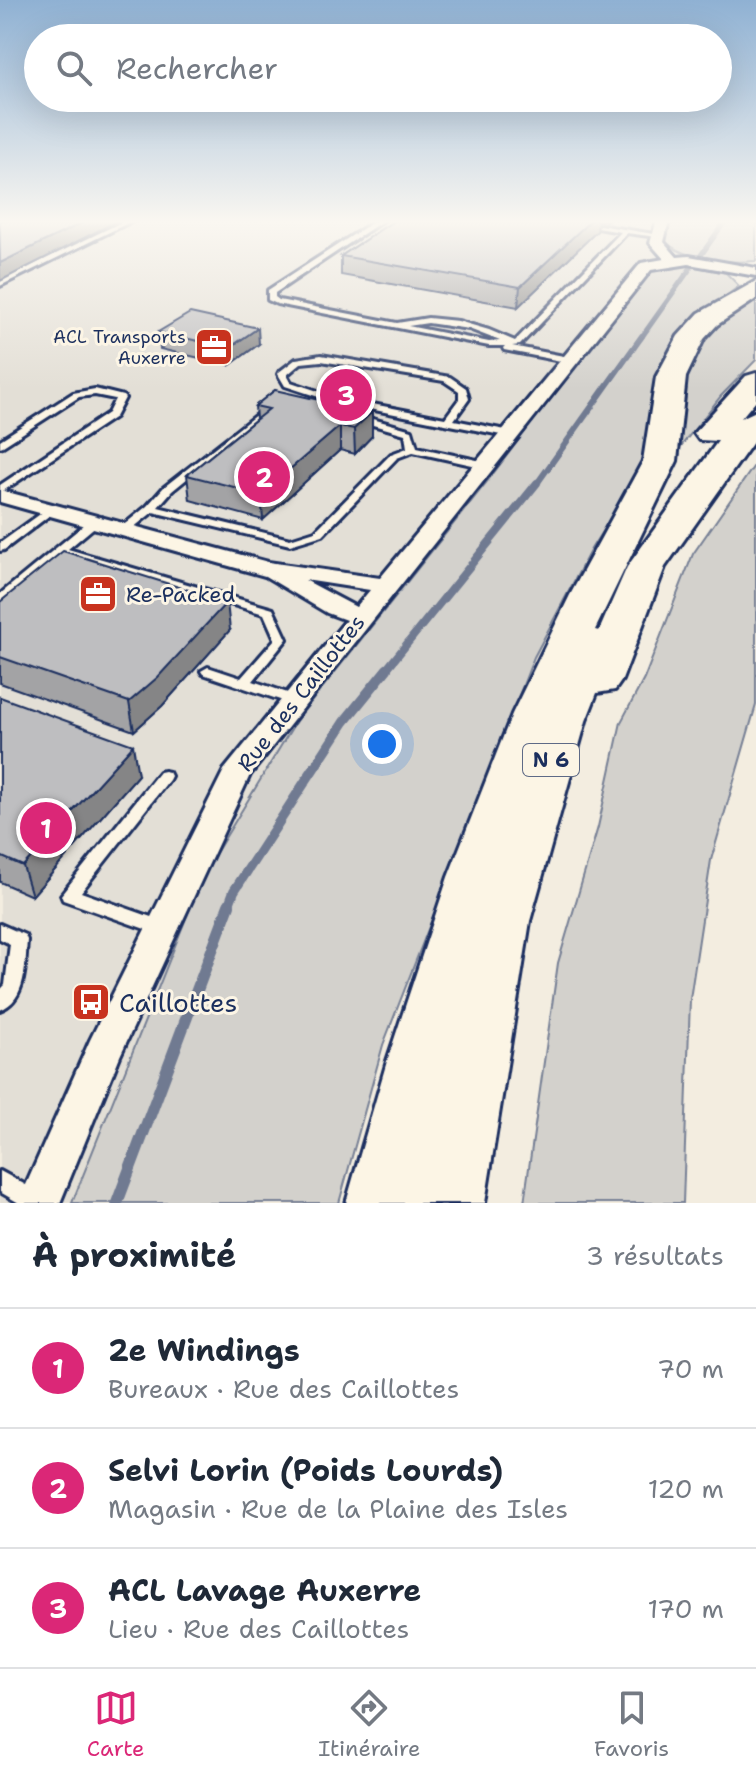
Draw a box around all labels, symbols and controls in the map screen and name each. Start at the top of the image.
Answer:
search box [24,24,732,112]
icon: search [52,46,96,90]
text: Rechercher [116,48,278,89]
place label: ACL Transports Auxerre [53,325,186,370]
office icon: ACL Transports Auxerre [193,326,235,368]
pin: 3 [320,365,372,425]
pin: 2 [238,447,290,507]
office icon: Re-Packed [77,573,119,615]
place label: Re-Packed [126,580,235,609]
street label: Rue des Caillottes [231,609,371,777]
your location [362,724,402,764]
road number: N 6 [523,744,579,776]
pin: 1 [20,798,72,858]
bus stop icon: Caillottes [70,981,112,1023]
place label: Caillottes [119,985,237,1020]
text: À proximité [32,1232,236,1278]
text: 3 résultats [586,1238,724,1273]
text: 2e Windings [108,1330,300,1371]
text: 1 [52,1351,64,1386]
text: 70 m [657,1351,724,1386]
text: Bureaux · Rue des Caillottes [108,1371,459,1406]
text: Selvi Lorin (Poids Lourds) [108,1450,503,1491]
text: 2 [49,1471,67,1506]
text: 120 m [648,1471,724,1506]
text: Magasin · Rue de la Plaine des Isles [108,1491,568,1526]
text: ACL Lavage Auxerre [108,1570,421,1611]
text: 3 [49,1591,67,1626]
text: 170 m [647,1591,724,1626]
text: Lieu · Rue des Caillottes [108,1611,409,1646]
tab: Carte [87,1686,145,1763]
tab: Itinéraire [318,1686,420,1763]
tab: Favoris [594,1686,669,1763]

